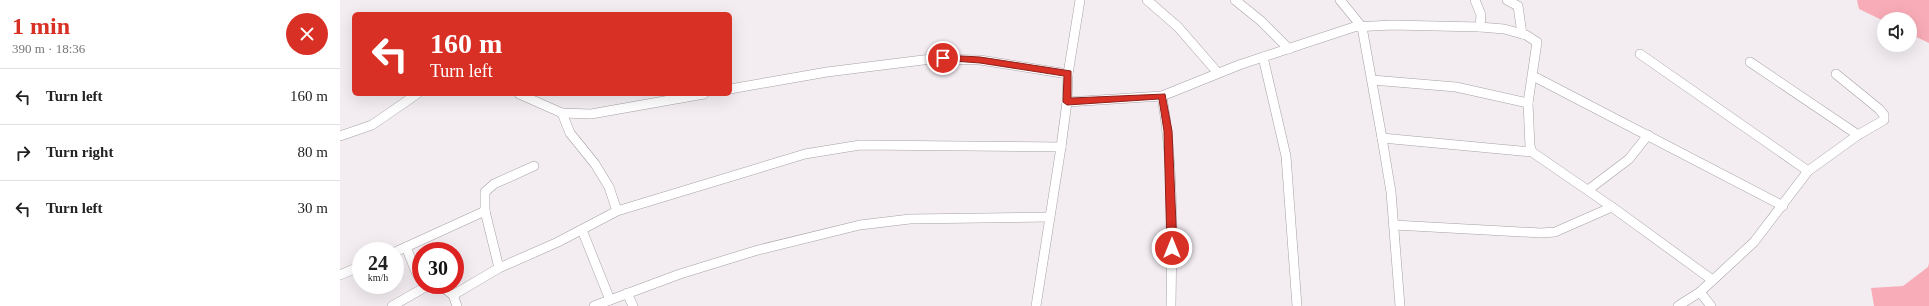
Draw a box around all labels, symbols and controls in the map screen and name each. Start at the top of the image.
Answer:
map controls [1877,12,1917,52]
button: sound [1877,12,1917,52]
text: 1 min [12,13,70,39]
button: close [286,13,328,55]
icon: left [364,28,416,80]
text: 160 m [430,28,502,59]
text: 390 m · 18:36 [12,41,85,56]
pin [926,41,960,75]
icon: arrive [932,47,954,69]
text: Turn left [430,61,493,81]
icon: left [12,86,34,108]
text: Turn left [46,88,103,104]
text: 160 m [290,88,328,104]
icon: right [12,142,34,164]
text: Turn right [46,144,113,160]
text: 80 m [298,144,328,160]
icon: left [12,198,34,220]
text: Turn left [46,200,103,216]
text: 30 m [298,200,328,216]
position arrow [1151,227,1193,269]
speed limit sign: 30 [412,242,464,294]
text: 24 [368,252,388,274]
text: km/h [368,272,388,283]

